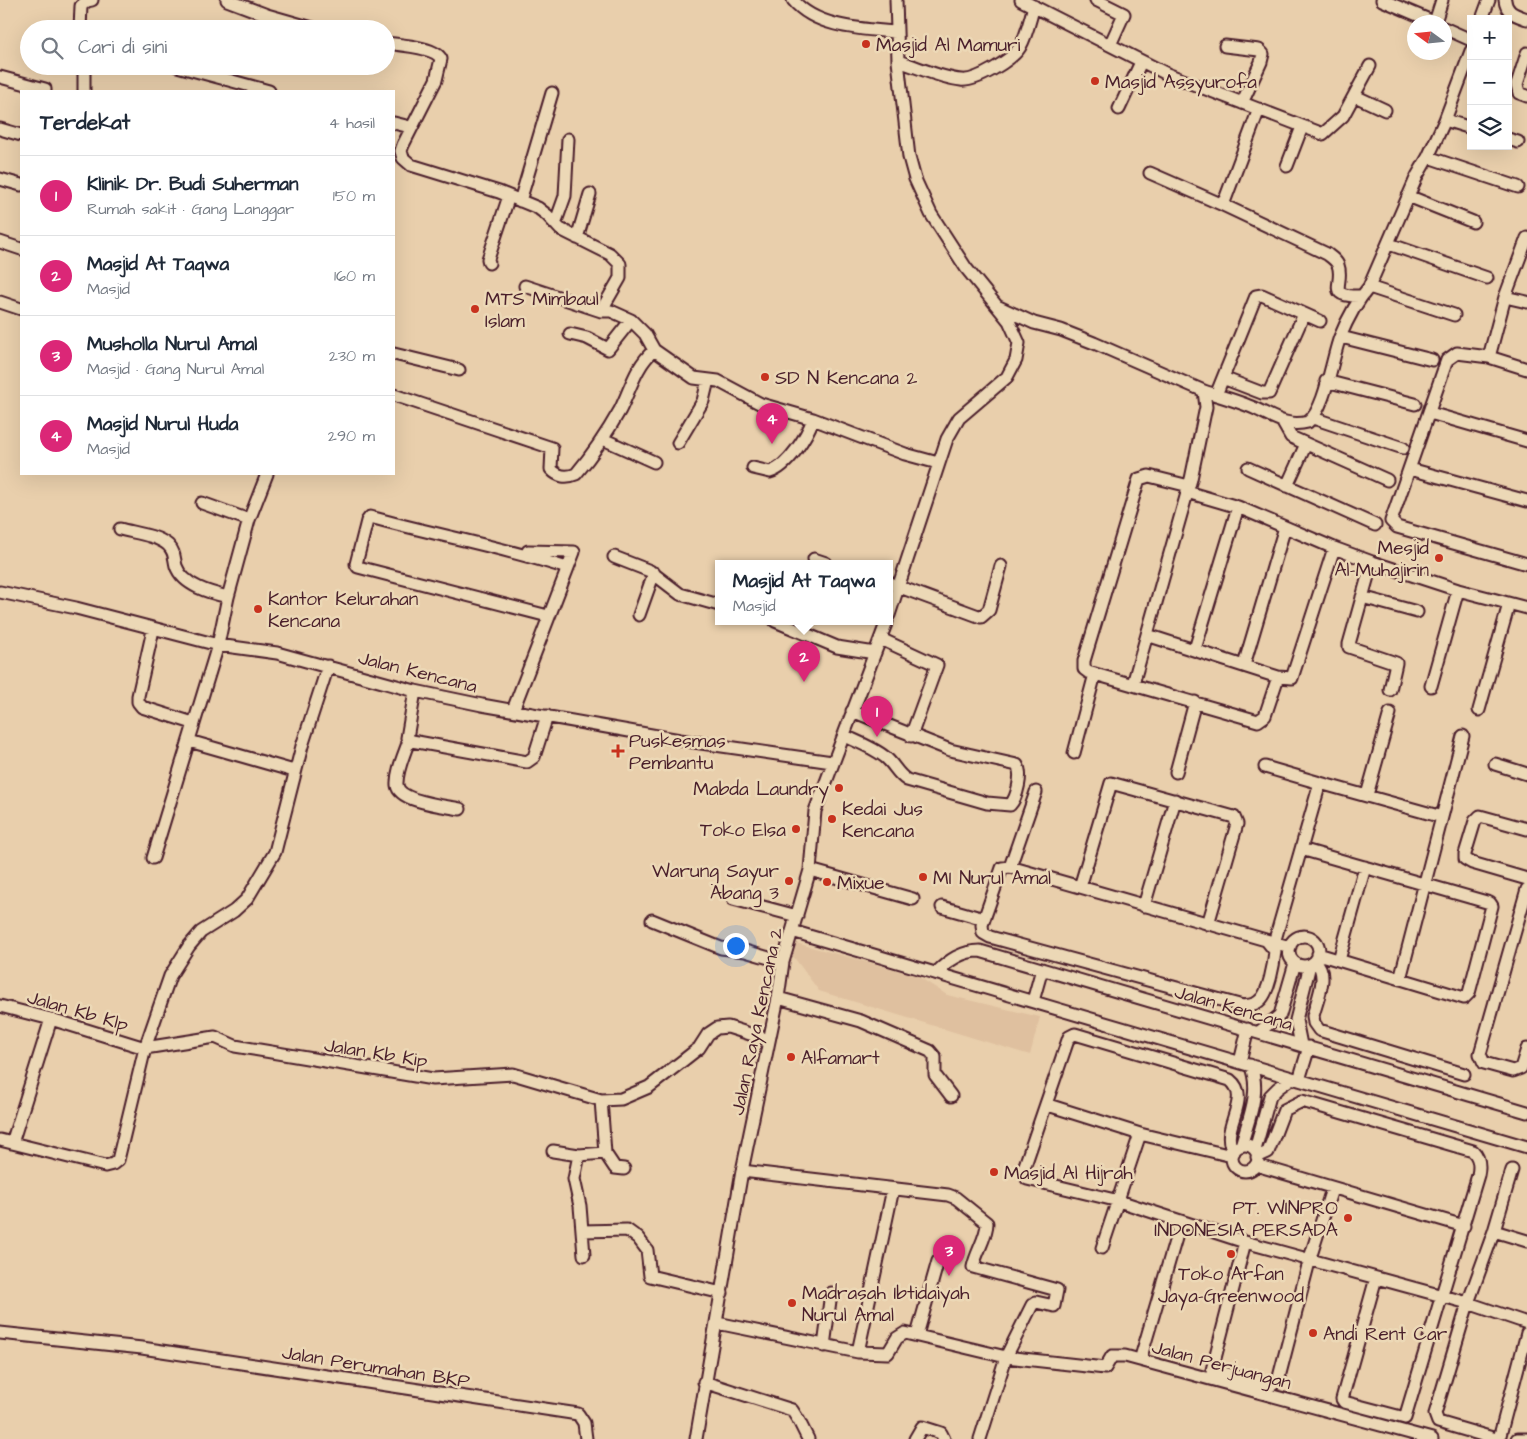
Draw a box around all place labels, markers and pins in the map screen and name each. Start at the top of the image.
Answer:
place label: Masjid Al Mamuri [876,32,1021,59]
marker: Masjid Al Mamuri [860,38,872,50]
place label: Masjid Assyurofa [1105,69,1257,97]
marker: Masjid Assyurofa [1089,75,1101,87]
place label: MTS Mimbaul Islam [485,286,599,335]
marker: MTS Mimbaul Islam [469,303,481,315]
place label: SD N Kencana 2 [775,365,917,392]
marker: SD N Kencana 2 [759,371,771,383]
pin: 4 [756,403,788,444]
place label: Mesjid Al-Muhajirin [1334,535,1429,584]
marker: Mesjid Al-Muhajirin [1433,552,1445,564]
place label: Kantor Kelurahan Kencana [268,586,418,635]
marker: Kantor Kelurahan Kencana [252,603,264,615]
pin: 2 [788,641,820,682]
pin: 1 [861,696,893,737]
place label: Puskesmas Pembantu [629,728,726,777]
marker: Puskesmas Pembantu [611,744,625,758]
place label: Mabda Laundry [693,776,830,804]
marker: Mabda Laundry [833,782,845,794]
place label: Kedai Jus Kencana [842,796,923,845]
marker: Kedai Jus Kencana [826,813,838,825]
place label: Toko Elsa [700,817,786,844]
marker: Toko Elsa [790,823,802,835]
place label: Warung Sayur Abang 3 [652,858,780,908]
place label: MI Nurul Amal [933,865,1051,892]
place label: Mixue [837,870,884,897]
marker: MI Nurul Amal [917,871,929,883]
marker: Warung Sayur Abang 3 [783,875,795,887]
marker: Mixue [821,876,833,888]
place label: Alfamart [801,1045,880,1072]
marker: Alfamart [785,1051,797,1063]
place label: Masjid Al Hijrah [1004,1160,1133,1187]
marker: Masjid Al Hijrah [988,1166,1000,1178]
place label: PT. WINPRO INDONESIA PERSADA [1154,1195,1338,1244]
marker: PT. WINPRO INDONESIA PERSADA [1342,1212,1354,1224]
pin: 3 [933,1235,965,1276]
marker: Toko Arfan Jaya-Greenwood [1225,1248,1237,1260]
place label: Toko Arfan Jaya-Greenwood [1158,1261,1304,1311]
place label: Madrasah Ibtidaiyah Nurul Amal [802,1280,970,1329]
marker: Madrasah Ibtidaiyah Nurul Amal [786,1297,798,1309]
place label: Andi Rent Car [1323,1321,1448,1348]
marker: Andi Rent Car [1307,1327,1319,1339]

